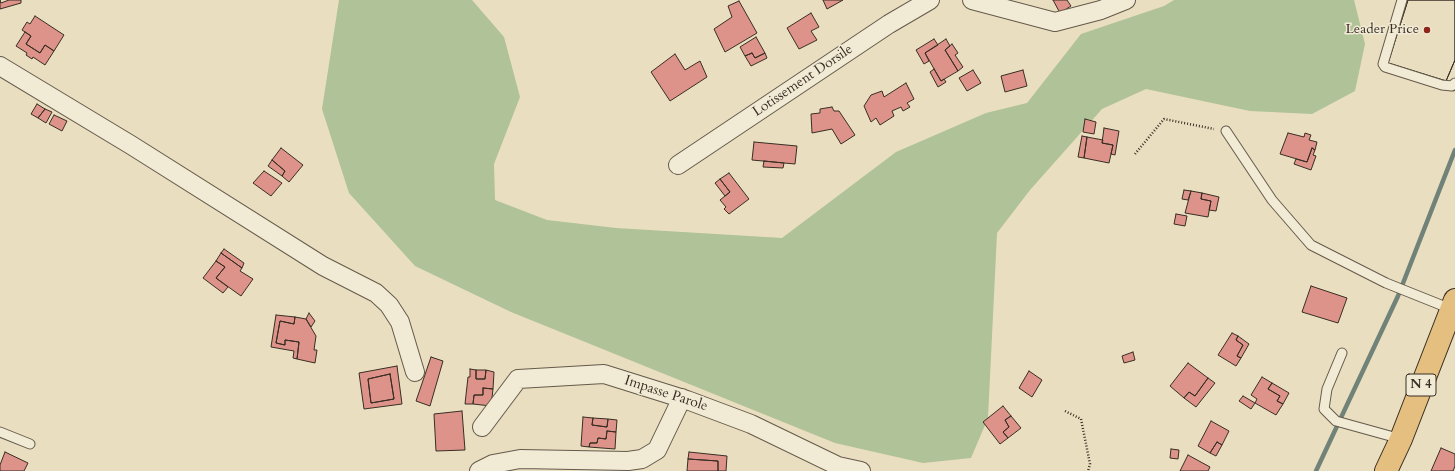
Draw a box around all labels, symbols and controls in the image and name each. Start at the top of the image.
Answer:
place label: Leader Price [1345,22,1419,38]
marker: Leader Price [1422,25,1432,35]
street label: Lotissement Dorsile [750,41,856,121]
street label: Impasse Parole [622,373,710,415]
road number: N 4 [1406,374,1436,396]

